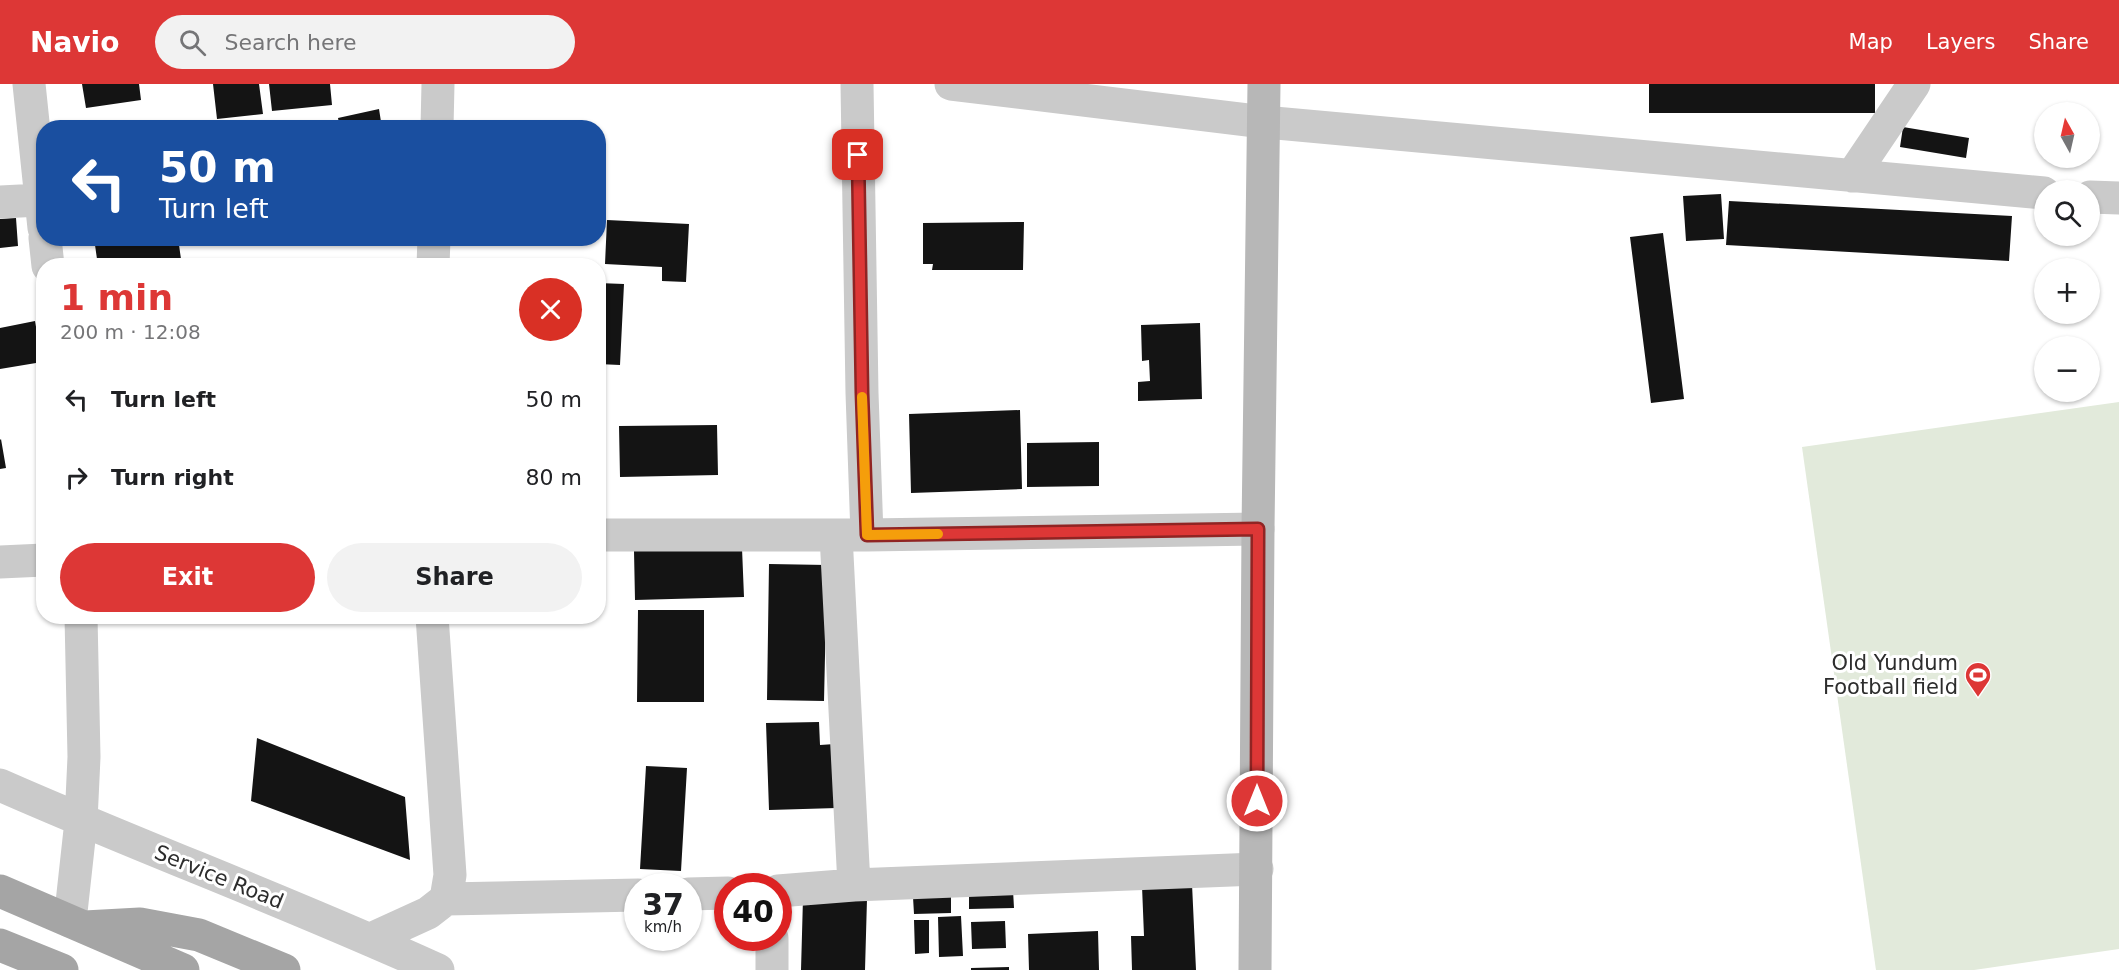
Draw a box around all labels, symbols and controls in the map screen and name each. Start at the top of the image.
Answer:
search box [155,15,575,69]
text: Navio [30,26,119,59]
icon: search [176,26,209,59]
text: Search here [224,30,357,55]
text: Map [1849,30,1893,54]
text: Layers [1926,30,1995,54]
text: Share [2028,30,2089,54]
north arrow [2034,102,2100,168]
map controls [2034,102,2100,402]
pin [832,129,883,180]
icon: arrive [841,138,874,171]
text: 50 m [159,143,276,192]
icon: left [60,144,138,222]
button: search [2034,180,2100,246]
text: Turn left [159,193,269,224]
button: + [2034,258,2100,324]
text: 1 min [60,277,173,318]
button: close [519,278,582,341]
text: 200 m · 12:08 [60,320,201,344]
button: − [2034,336,2100,402]
icon: left [60,383,93,416]
text: Turn left [111,387,216,412]
text: 50 m [526,387,582,412]
icon: right [60,461,93,494]
text: Turn right [111,465,234,490]
text: 80 m [526,465,582,490]
button: Exit [60,543,315,612]
button: Share [327,543,582,612]
place label: Old Yundum Football field [1823,651,1958,699]
sports icon: Old Yundum Football field [1963,660,1993,698]
position arrow [1225,769,1289,833]
street label: Service Road [151,840,287,914]
speed limit sign: 40 [714,873,792,951]
text: 37 [642,887,684,922]
text: km/h [644,918,682,936]

